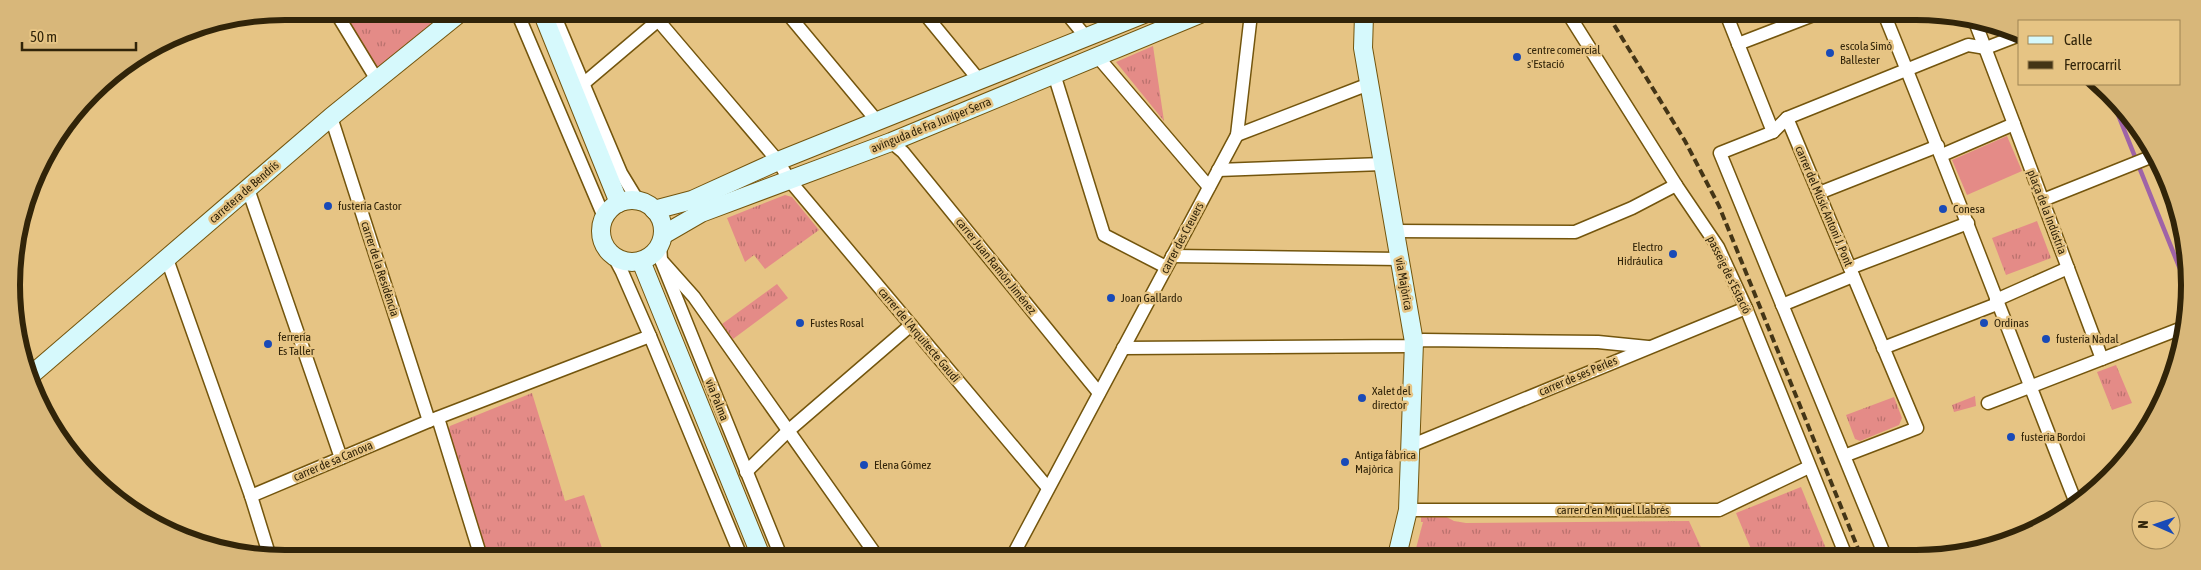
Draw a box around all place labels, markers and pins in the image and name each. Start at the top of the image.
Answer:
place label: escola Simó Ballester [1840,39,1893,67]
place label: centre comercial s'Estació [1527,43,1601,71]
marker: escola Simó Ballester [1824,47,1836,59]
marker: centre comercial s'Estació [1511,51,1523,63]
place label: fusteria Castor [338,199,402,213]
marker: fusteria Castor [322,200,334,212]
place label: Conesa [1953,202,1985,216]
marker: Conesa [1937,203,1949,215]
place label: Electro Hidráulica [1617,240,1663,268]
marker: Electro Hidráulica [1667,248,1679,260]
place label: Joan Gallardo [1121,291,1183,305]
marker: Joan Gallardo [1105,292,1117,304]
place label: Fustes Rosal [810,316,865,330]
place label: Ordinas [1994,316,2029,330]
marker: Fustes Rosal [794,317,806,329]
marker: Ordinas [1978,317,1990,329]
place label: ferreria Es Taller [278,330,315,358]
place label: fusteria Nadal [2056,332,2120,346]
marker: fusteria Nadal [2040,333,2052,345]
marker: ferreria Es Taller [262,338,274,350]
place label: Xalet del director [1372,384,1412,412]
marker: Xalet del director [1356,392,1368,404]
place label: fusteria Bordoi [2021,430,2086,444]
marker: fusteria Bordoi [2005,431,2017,443]
place label: Antiga fàbrica Majòrica [1355,448,1416,476]
marker: Antiga fàbrica Majòrica [1339,456,1351,468]
place label: Elena Gómez [874,458,932,472]
marker: Elena Gómez [858,459,870,471]

